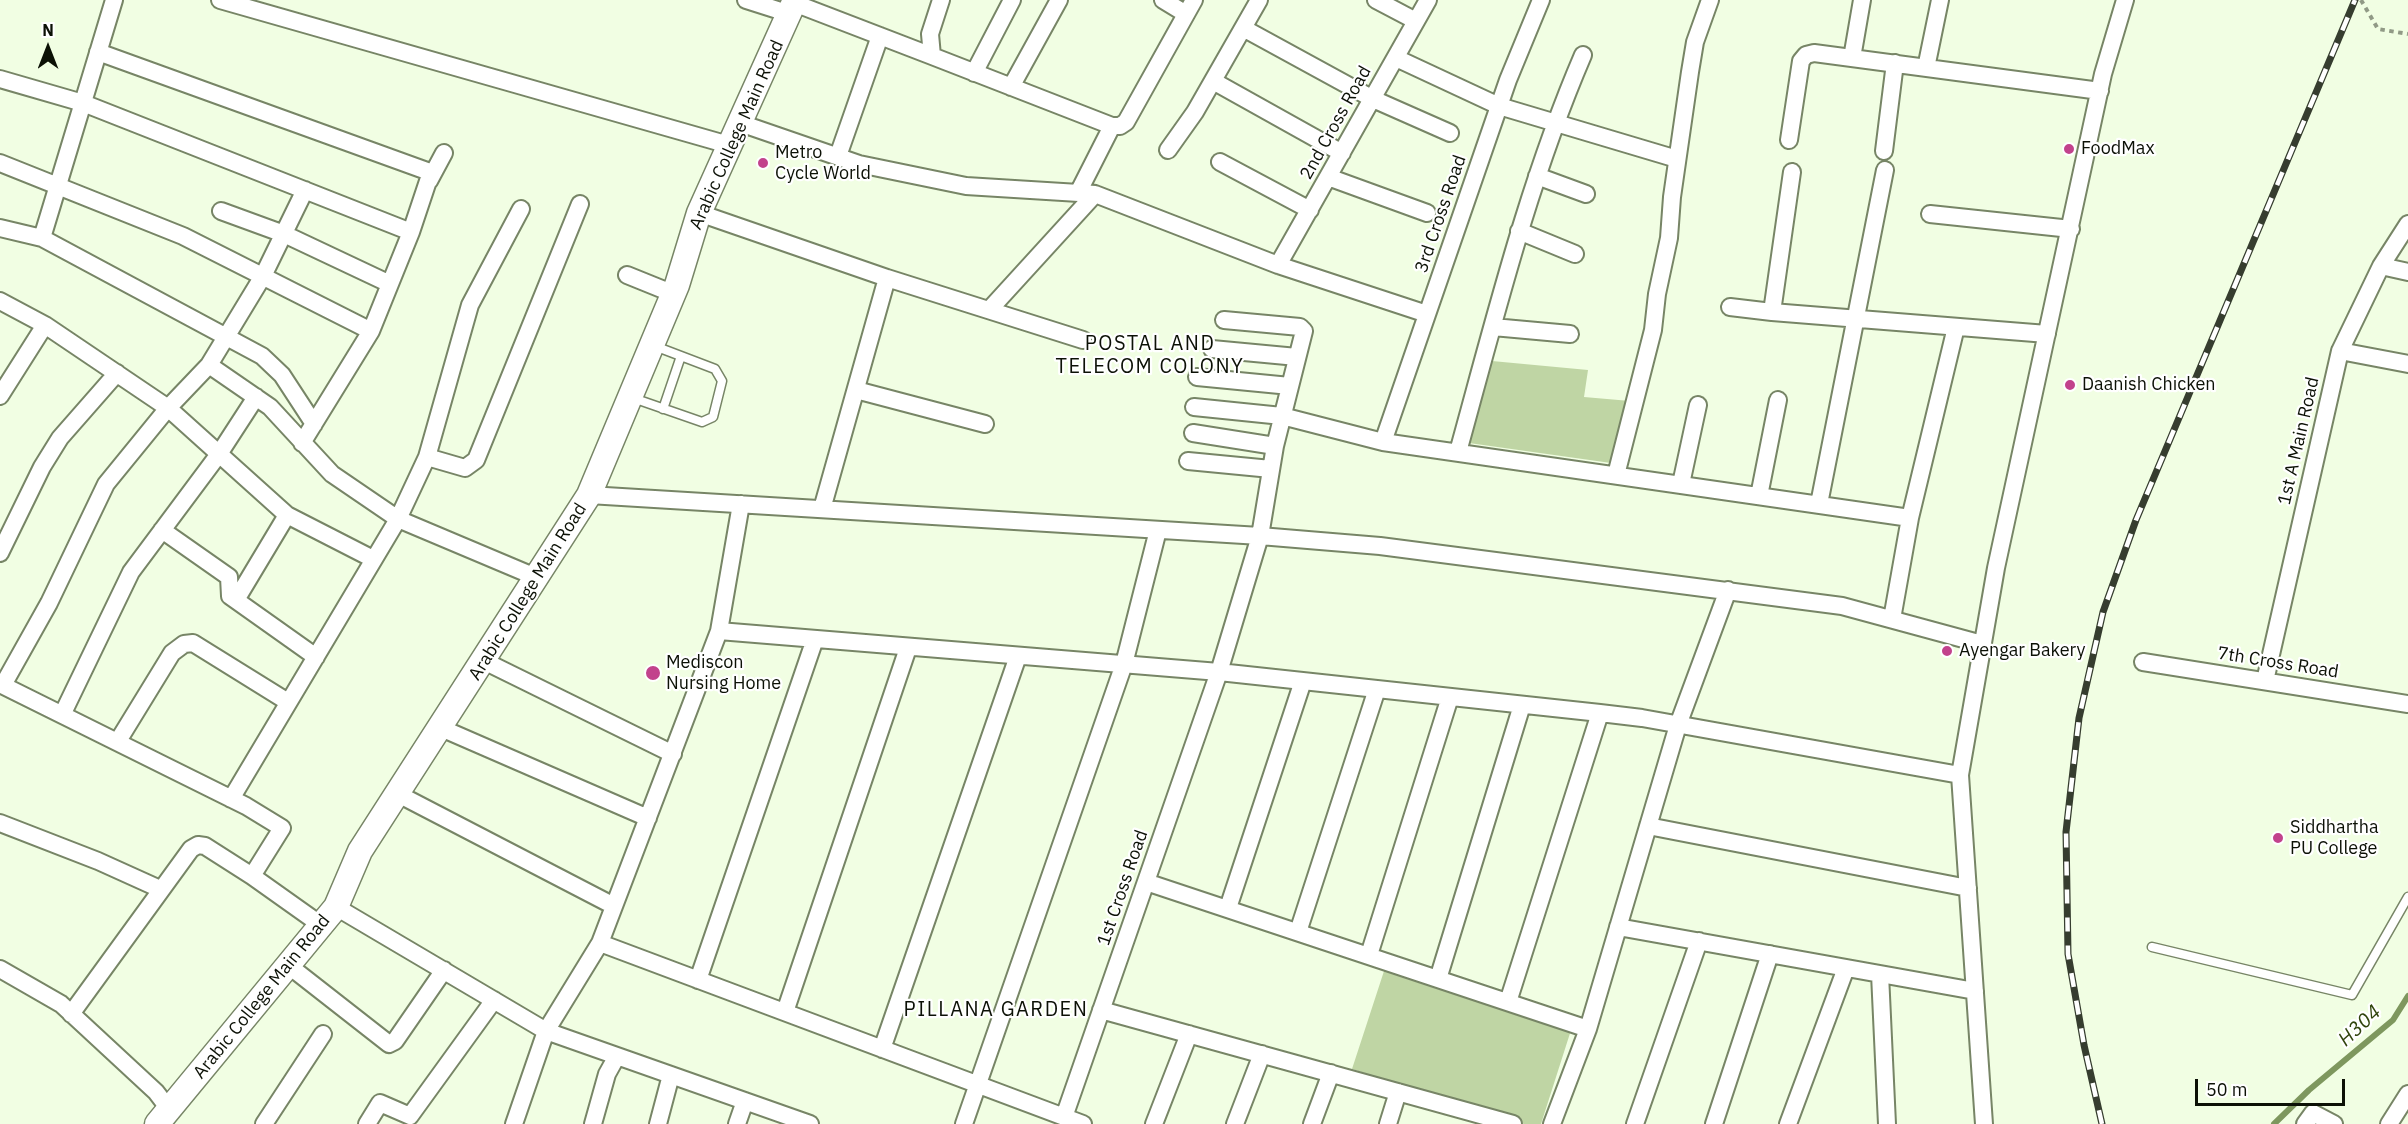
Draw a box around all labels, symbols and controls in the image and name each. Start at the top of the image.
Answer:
north arrow [18,18,78,78]
text: N [42,20,54,40]
street label: Arabic College Main Road [685,37,789,233]
street label: 2nd Cross Road [1296,62,1376,184]
place label: FoodMax [2081,138,2155,160]
place label: Metro Cycle World [775,142,871,184]
marker: FoodMax [2062,142,2076,156]
street label: 3rd Cross Road [1411,152,1471,276]
marker: Metro Cycle World [756,156,770,170]
district label: POSTAL AND TELECOM COLONY [1056,332,1244,379]
place label: Daanish Chicken [2082,374,2216,396]
street label: 1st A Main Road [2274,375,2324,507]
marker: Daanish Chicken [2063,378,2077,392]
street label: Arabic College Main Road [465,499,591,685]
place label: Ayengar Bakery [1959,640,2085,662]
street label: 7th Cross Road [2216,643,2340,683]
marker: Ayengar Bakery [1940,644,1954,658]
place label: Mediscon Nursing Home [666,652,781,694]
marker: Mediscon Nursing Home [644,664,662,682]
place label: Siddhartha PU College [2290,817,2379,860]
street label: 1st Cross Road [1093,827,1153,949]
marker: Siddhartha PU College [2271,831,2285,845]
street label: Arabic College Main Road [189,911,335,1083]
district label: PILLANA GARDEN [904,998,1088,1022]
water label: H304 [2334,1000,2386,1052]
scale bar [2198,1067,2348,1105]
text: 50 m [2206,1078,2248,1101]

